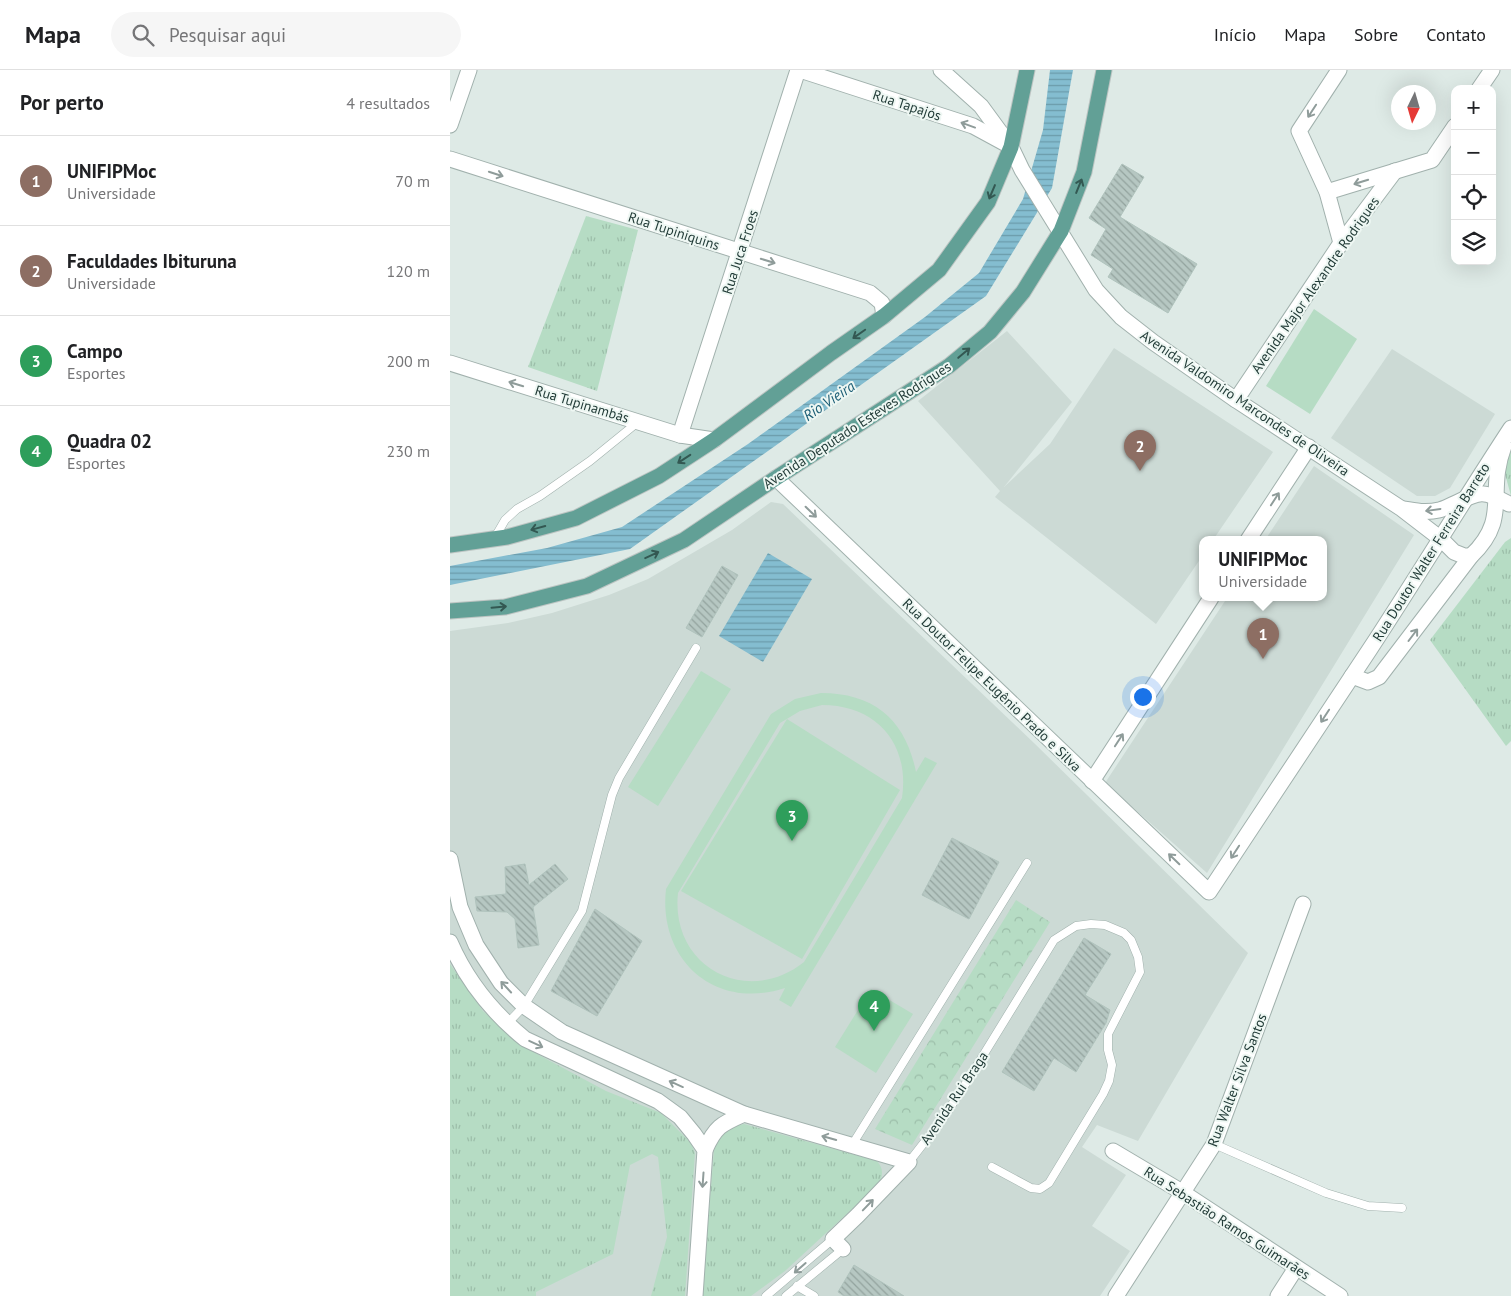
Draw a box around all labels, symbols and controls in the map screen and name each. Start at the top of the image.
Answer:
search box [111,12,461,57]
text: Mapa [25,19,81,50]
icon: search [129,21,157,49]
text: Pesquisar aqui [169,23,286,47]
text: Início [1214,23,1256,46]
text: Mapa [1284,23,1326,46]
text: Sobre [1354,23,1398,46]
text: Contato [1426,23,1486,46]
street label: Rua Tapajós [871,85,944,125]
north arrow [1391,85,1436,130]
map controls [1451,85,1496,265]
button: + [1451,85,1496,130]
text: Por perto [20,89,104,116]
text: 4 resultados [346,93,430,113]
one-way arrow [1307,103,1317,117]
one-way arrow [961,120,976,129]
button: − [1451,130,1496,175]
text: UNIFIPMoc [67,159,156,183]
one-way arrow [488,169,504,179]
text: 1 [31,171,41,191]
text: 70 m [395,171,430,191]
button: locate [1451,175,1496,220]
one-way arrow [1353,178,1369,187]
one-way arrow [1074,179,1084,194]
text: Universidade [67,183,156,203]
one-way arrow [987,184,996,199]
street label: Avenida Major Alexandre Rodrigues [1247,193,1383,377]
street label: Rua Juca Froes [718,207,762,296]
street label: Rua Tupiniquins [626,208,722,254]
button: layers [1451,220,1496,265]
text: Faculdades Ibituruna [67,249,237,273]
one-way arrow [759,257,775,267]
text: 2 [31,261,41,281]
text: 120 m [387,261,430,281]
text: Universidade [67,273,156,293]
street label: Avenida Valdomiro Marcondes de Oliveira [1137,326,1353,480]
one-way arrow [852,329,866,339]
text: Campo [67,339,123,363]
one-way arrow [957,348,970,359]
text: 3 [31,351,41,371]
text: 200 m [387,351,430,371]
street label: Avenida Deputado Esteves Rodrigues [760,357,954,493]
text: Esportes [67,363,126,383]
water label: Rio Vieira [799,376,859,425]
one-way arrow [508,378,524,388]
street label: Rua Tupinambás [533,381,631,427]
text: Quadra 02 [67,429,152,453]
pin: 2 [1124,430,1156,471]
text: 4 [31,441,41,461]
text: 230 m [387,441,430,461]
text: Esportes [67,453,126,473]
one-way arrow [678,455,692,465]
street label: Rua Doutor Walter Ferreira Barreto [1368,459,1494,645]
one-way arrow [1270,493,1280,507]
one-way arrow [1426,505,1442,515]
one-way arrow [805,506,817,518]
one-way arrow [531,524,547,534]
popup [1199,536,1327,601]
text: UNIFIPMoc [1218,547,1308,571]
one-way arrow [644,550,659,560]
text: Universidade [1218,571,1307,591]
street label: Rua Doutor Felipe Eugênio Prado e Silva [899,595,1085,775]
one-way arrow [490,602,506,612]
pin: 1 [1247,618,1279,659]
one-way arrow [1407,629,1418,642]
your location [1130,684,1156,710]
one-way arrow [1320,709,1330,723]
one-way arrow [1113,733,1124,747]
pin: 3 [776,800,808,841]
one-way arrow [1230,845,1241,859]
one-way arrow [1167,853,1180,865]
one-way arrow [500,981,512,994]
pin: 4 [858,990,890,1031]
street label: Rua Walter Silva Santos [1203,1011,1271,1149]
one-way arrow [528,1040,543,1050]
street label: Avenida Rui Braga [916,1048,992,1148]
one-way arrow [669,1079,684,1089]
one-way arrow [821,1133,837,1143]
street label: Rua Sebastião Ramos Guimarães [1141,1162,1314,1284]
one-way arrow [698,1172,707,1188]
one-way arrow [862,1198,874,1211]
one-way arrow [793,1262,806,1274]

